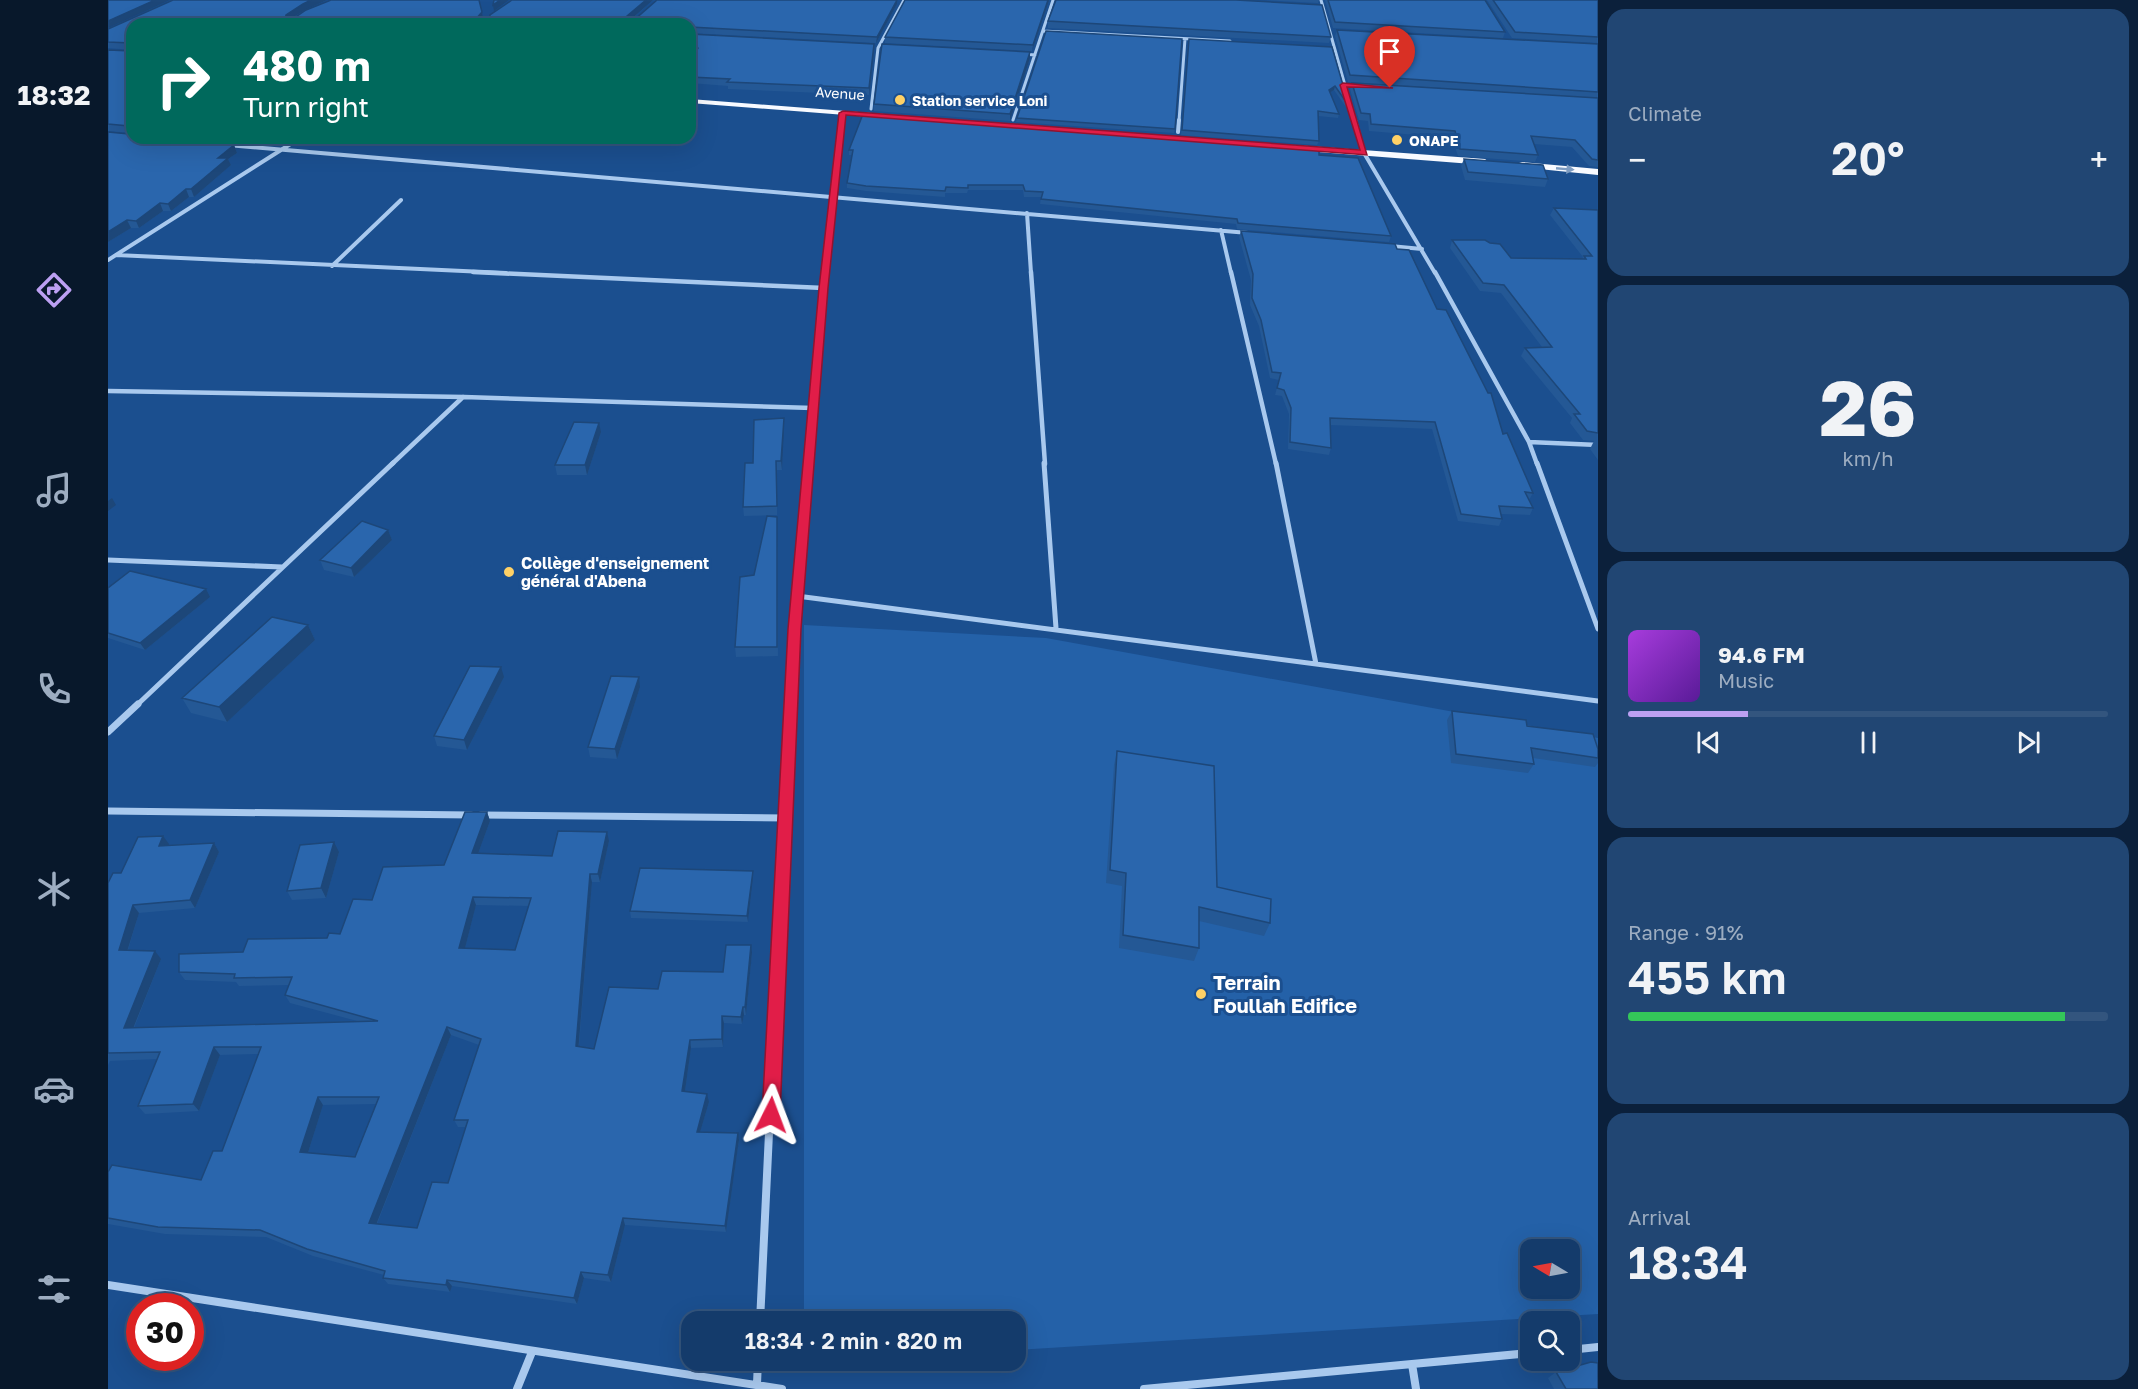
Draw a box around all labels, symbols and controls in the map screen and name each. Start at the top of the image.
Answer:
pin [1364,26,1415,88]
icon: arrive [1373,35,1406,68]
text: 480 m [243,40,371,90]
icon: right [144,42,222,120]
text: 18:32 [18,79,90,111]
street label: Avenue [815,83,865,103]
text: Turn right [243,91,369,123]
place label: Station service Loni [912,92,1048,109]
marker: Station service Loni [893,93,907,107]
text: Climate [1628,101,1702,125]
text: 20° [1831,131,1905,185]
place label: ONAPE [1409,132,1459,149]
marker: ONAPE [1390,133,1404,147]
text: − [1628,140,1646,179]
text: + [2090,140,2108,179]
one-way arrow [1555,164,1574,174]
icon: directions [33,269,75,311]
text: 26 [1819,360,1917,453]
text: km/h [1843,446,1893,470]
icon: music [33,469,75,511]
place label: Collège d'enseignement général d'Abena [521,553,709,591]
marker: Collège d'enseignement général d'Abena [502,565,516,579]
text: 94.6 FM [1718,641,1805,668]
icon: phone [33,668,75,710]
text: Music [1718,668,1774,692]
icon: previous [1692,726,1725,759]
icon: pause [1852,726,1885,759]
icon: next [2012,726,2045,759]
icon: climate [33,868,75,910]
text: Range · 91% [1628,920,1744,944]
text: 455 km [1628,950,1787,1004]
place label: Terrain Foullah Edifice [1213,970,1357,1017]
marker: Terrain Foullah Edifice [1194,987,1208,1001]
icon: car [33,1068,75,1110]
position arrow [739,1083,803,1147]
text: Arrival [1628,1205,1691,1229]
text: 18:34 [1628,1235,1748,1289]
north arrow [1520,1239,1580,1299]
map controls [1520,1239,1580,1371]
icon: filters [33,1268,75,1310]
speed limit sign: 30 [126,1293,204,1371]
button: search [1520,1311,1580,1371]
text: 18:34 · 2 min · 820 m [745,1327,962,1354]

